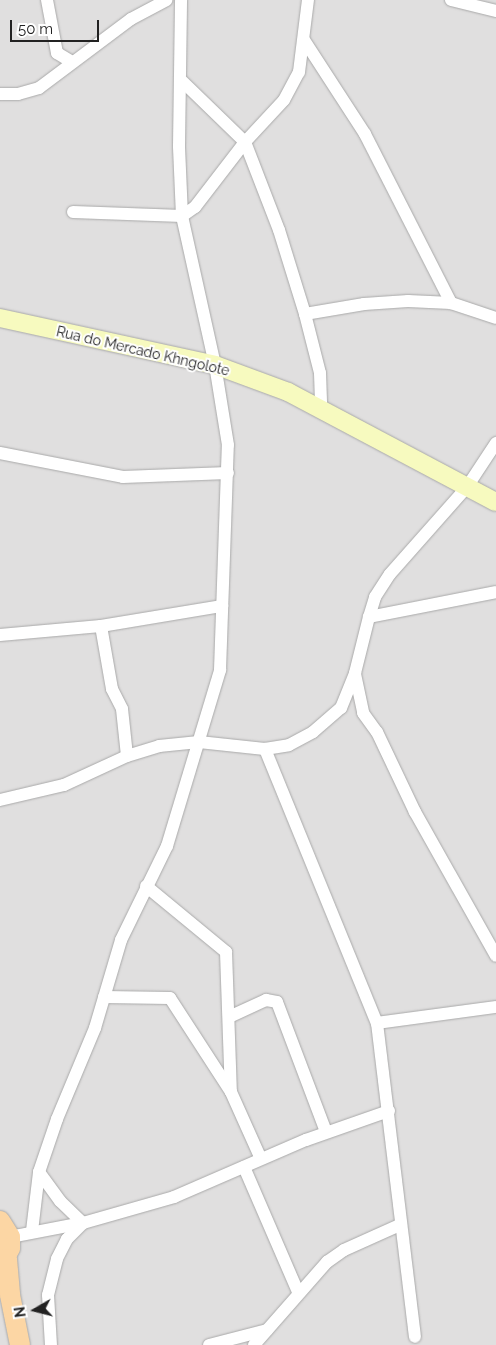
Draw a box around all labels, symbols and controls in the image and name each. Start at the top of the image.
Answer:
scale bar [12,10,101,42]
text: 50 m [18,20,53,38]
street label: Rua do Mercado Khngolote [55,323,231,379]
north arrow [10,1285,60,1335]
text: N [11,1306,29,1318]

